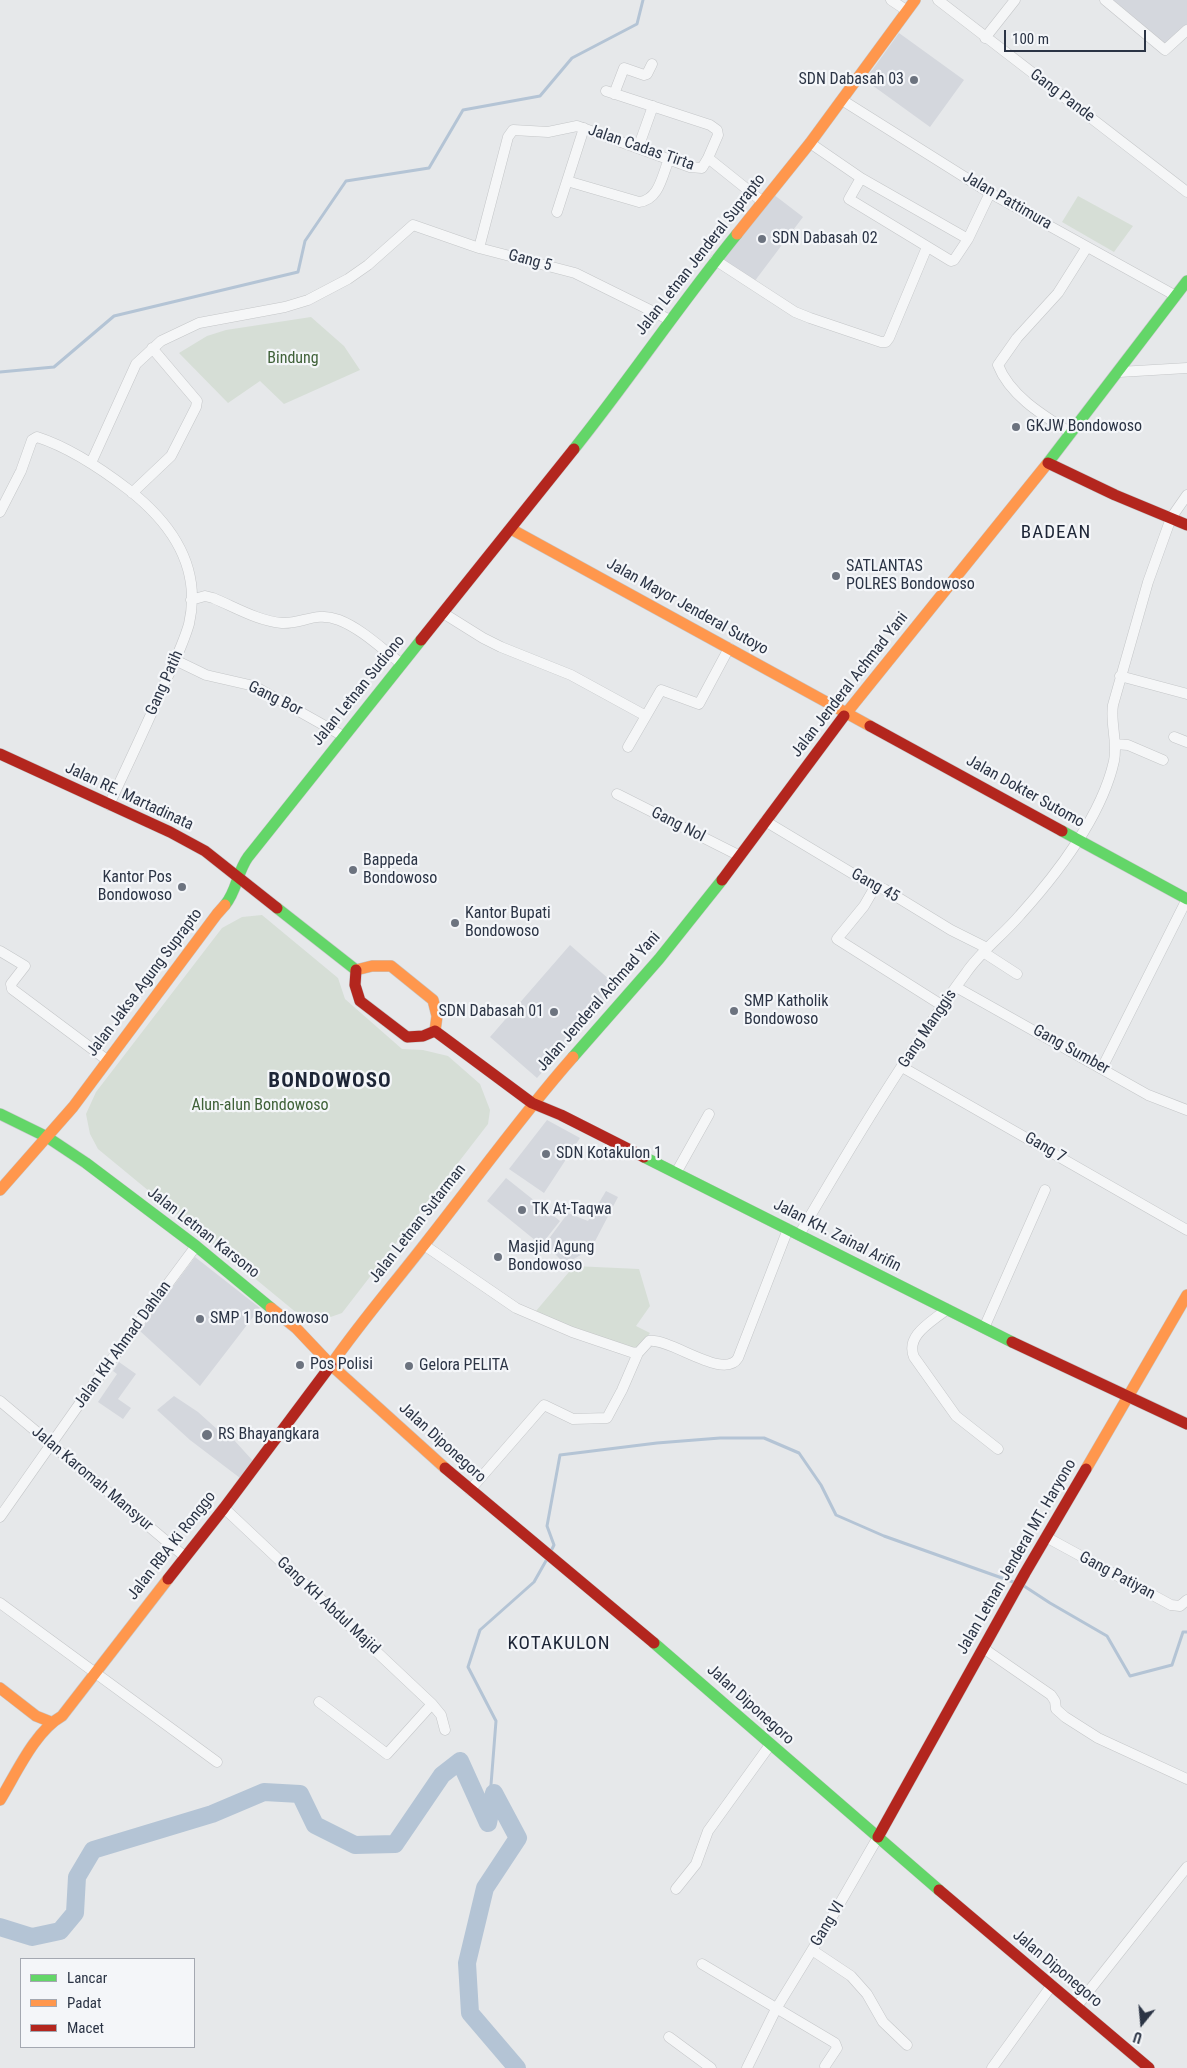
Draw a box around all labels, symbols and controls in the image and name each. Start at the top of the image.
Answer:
scale bar [1007,20,1150,52]
text: 100 m [1012,30,1049,48]
street label: Gang Pande [1026,65,1098,127]
place label: SDN Dabasah 03 [798,70,904,90]
marker: SDN Dabasah 03 [908,74,920,86]
street label: Jalan Cadas Tirta [585,121,697,175]
street label: Jalan Pattimura [959,168,1055,234]
street label: Jalan Letnan Jenderal Suprapto [632,170,770,340]
place label: SDN Dabasah 02 [772,229,878,249]
marker: SDN Dabasah 02 [756,233,768,245]
street label: Gang 5 [506,246,554,276]
park label: Bindung [267,349,319,369]
place label: GKJW Bondowoso [1026,417,1142,437]
marker: GKJW Bondowoso [1010,421,1022,433]
district label: BADEAN [1020,522,1092,544]
street label: Jalan Mayor Jenderal Sutoyo [603,554,771,660]
place label: SATLANTAS POLRES Bondowoso [846,557,975,595]
marker: SATLANTAS POLRES Bondowoso [830,570,842,582]
street label: Jalan Jenderal Achmad Yani [787,609,913,761]
street label: Jalan Letnan Sudiono [309,632,409,750]
street label: Gang Patih [142,648,188,718]
street label: Gang Bor [245,678,305,720]
street label: Jalan Dokter Sutomo [963,752,1087,832]
street label: Jalan RE. Martadinata [62,759,196,835]
street label: Gang Nol [648,803,708,847]
place label: Bappeda Bondowoso [363,851,437,889]
marker: Bappeda Bondowoso [347,864,359,876]
street label: Gang 45 [848,865,902,907]
place label: Kantor Pos Bondowoso [98,868,172,906]
marker: Kantor Pos Bondowoso [176,881,188,893]
place label: Kantor Bupati Bondowoso [465,904,551,942]
street label: Jalan Jaksa Agung Suprapto [83,905,207,1061]
marker: Kantor Bupati Bondowoso [449,917,461,929]
street label: Jalan Jenderal Achmad Yani [533,928,665,1076]
street label: Gang Manggis [895,986,961,1072]
place label: SMP Katholik Bondowoso [744,992,828,1030]
place label: SDN Dabasah 01 [438,1002,544,1022]
marker: SMP Katholik Bondowoso [728,1005,740,1017]
marker: SDN Dabasah 01 [548,1006,560,1018]
street label: Gang Sumber [1029,1021,1113,1079]
district label: BONDOWOSO [267,1069,393,1095]
park label: Alun-alun Bondowoso [191,1096,329,1116]
street label: Gang 7 [1021,1129,1069,1167]
place label: SDN Kotakulon 1 [556,1144,662,1164]
marker: SDN Kotakulon 1 [540,1148,552,1160]
street label: Jalan Letnan Sutarman [366,1161,470,1287]
street label: Jalan Letnan Karsono [143,1183,263,1283]
street label: Jalan KH. Zainal Arifin [770,1196,904,1276]
place label: TK At-Taqwa [532,1200,612,1220]
marker: TK At-Taqwa [516,1204,528,1216]
place label: Masjid Agung Bondowoso [508,1238,594,1276]
marker: Masjid Agung Bondowoso [492,1251,504,1263]
street label: Jalan KH Ahmad Dahlan [70,1278,176,1412]
place label: SMP 1 Bondowoso [210,1309,329,1329]
marker: SMP 1 Bondowoso [194,1313,206,1325]
place label: Pos Polisi [310,1355,373,1375]
place label: Gelora PELITA [419,1356,509,1376]
marker: Pos Polisi [294,1359,306,1371]
marker: Gelora PELITA [403,1360,415,1372]
street label: Jalan Diponegoro [394,1399,490,1487]
street label: Jalan Karomah Mansyur [27,1423,157,1535]
place label: RS Bhayangkara [218,1425,319,1445]
marker: RS Bhayangkara [200,1428,214,1442]
street label: Jalan Letnan Jenderal MT. Haryono [953,1456,1081,1658]
street label: Jalan RBA Ki Ronggo [124,1488,220,1604]
street label: Gang Patiyan [1076,1548,1158,1604]
street label: Gang KH Abdul Majid [273,1553,383,1659]
district label: KOTAKULON [506,1633,612,1655]
street label: Jalan Diponegoro [702,1661,798,1749]
street label: Gang VI [807,1898,849,1950]
street label: Jalan Diponegoro [1008,1926,1106,2012]
legend [20,1958,195,2048]
text: Lancar [67,1969,107,1987]
text: Padat [67,1994,101,2012]
north arrow [1117,1998,1167,2048]
text: Macet [67,2019,104,2037]
text: U [1131,2029,1144,2046]

